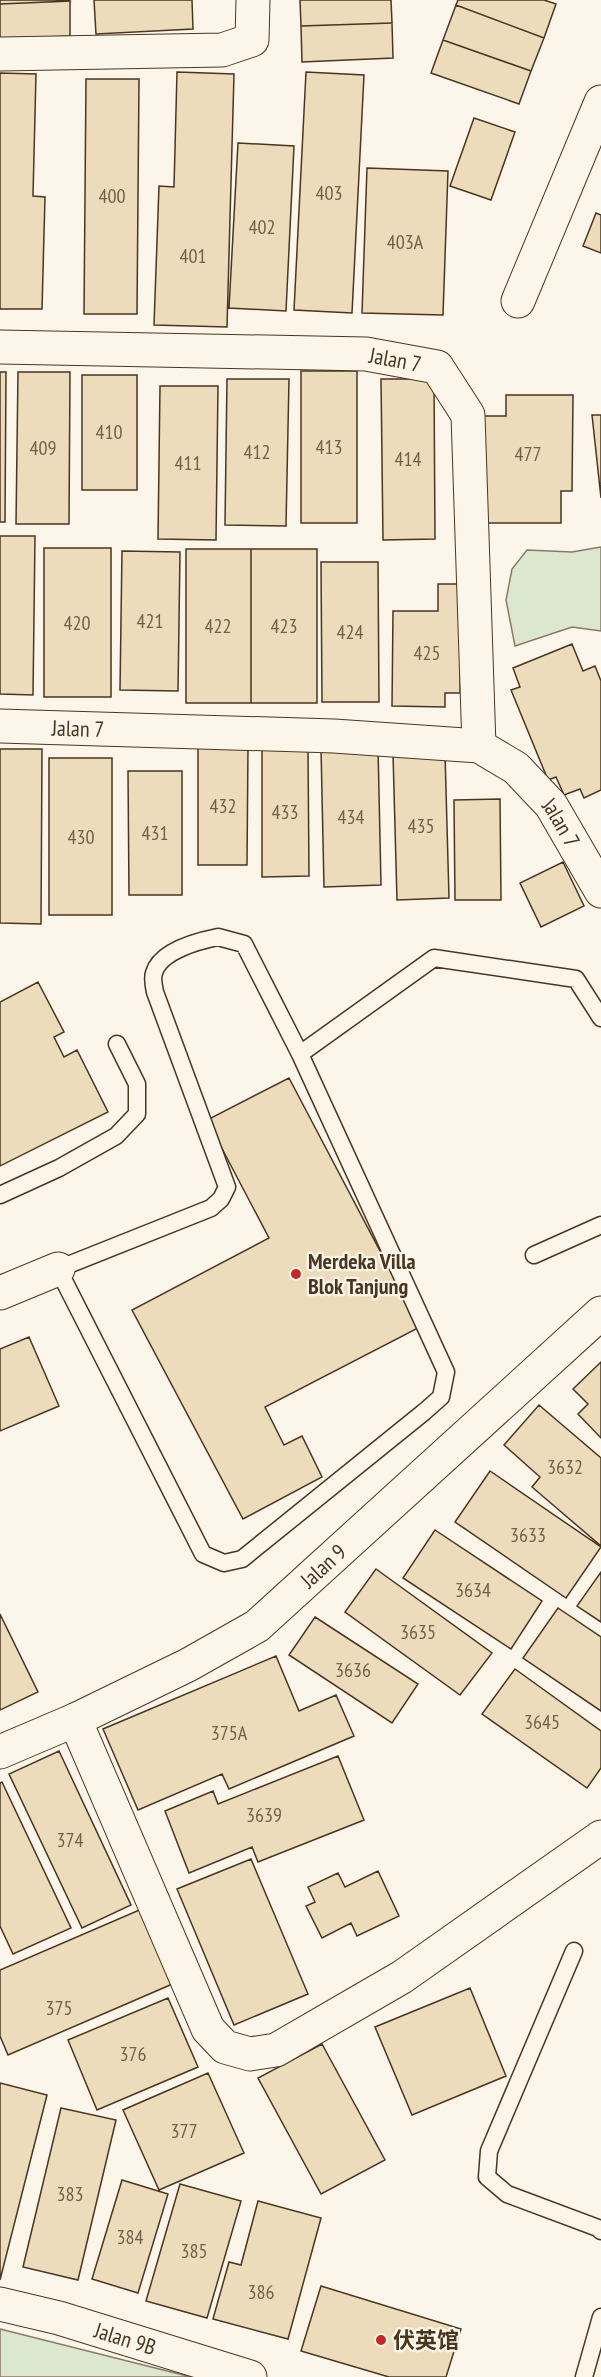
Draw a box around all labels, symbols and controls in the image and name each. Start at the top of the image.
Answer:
house number: 403 [316,180,343,206]
house number: 400 [99,183,126,209]
house number: 402 [249,214,276,240]
house number: 403A [387,229,424,255]
house number: 401 [180,243,207,269]
street label: Jalan 7 [366,341,424,378]
house number: 410 [96,419,123,445]
house number: 413 [316,434,343,460]
house number: 409 [30,435,57,461]
house number: 412 [244,439,271,465]
house number: 477 [515,441,542,467]
house number: 414 [395,446,422,472]
house number: 411 [175,450,202,476]
house number: 421 [137,608,164,634]
house number: 420 [64,610,91,636]
house number: 422 [205,613,232,639]
house number: 423 [271,613,298,639]
house number: 424 [337,619,364,645]
house number: 425 [414,640,441,666]
street label: Jalan 7 [50,714,105,743]
street label: Jalan 7 [536,791,587,852]
house number: 432 [210,793,237,819]
house number: 433 [272,799,299,825]
house number: 434 [338,804,365,830]
house number: 435 [408,813,435,839]
house number: 431 [142,820,169,846]
house number: 430 [68,824,95,850]
place label: Merdeka Villa Blok Tanjung [308,1247,416,1300]
marker: Merdeka Villa Blok Tanjung [289,1267,303,1281]
house number: 3632 [547,1454,583,1480]
house number: 3633 [510,1522,546,1548]
street label: Jalan 9 [294,1538,352,1594]
house number: 3634 [455,1577,491,1603]
house number: 3635 [400,1619,436,1645]
house number: 3636 [335,1657,371,1683]
house number: 3645 [524,1709,560,1735]
house number: 375A [211,1720,248,1746]
house number: 3639 [246,1802,282,1828]
house number: 374 [57,1827,84,1853]
house number: 375 [46,1995,73,2021]
house number: 376 [120,2041,147,2067]
house number: 377 [171,2118,198,2144]
house number: 383 [57,2181,84,2207]
house number: 384 [117,2224,144,2250]
house number: 385 [181,2238,208,2264]
house number: 386 [248,2279,275,2305]
street label: Jalan 9B [90,2316,159,2361]
place label: 伏英馆 [393,2326,459,2354]
marker: 伏英馆 [374,2333,388,2347]

